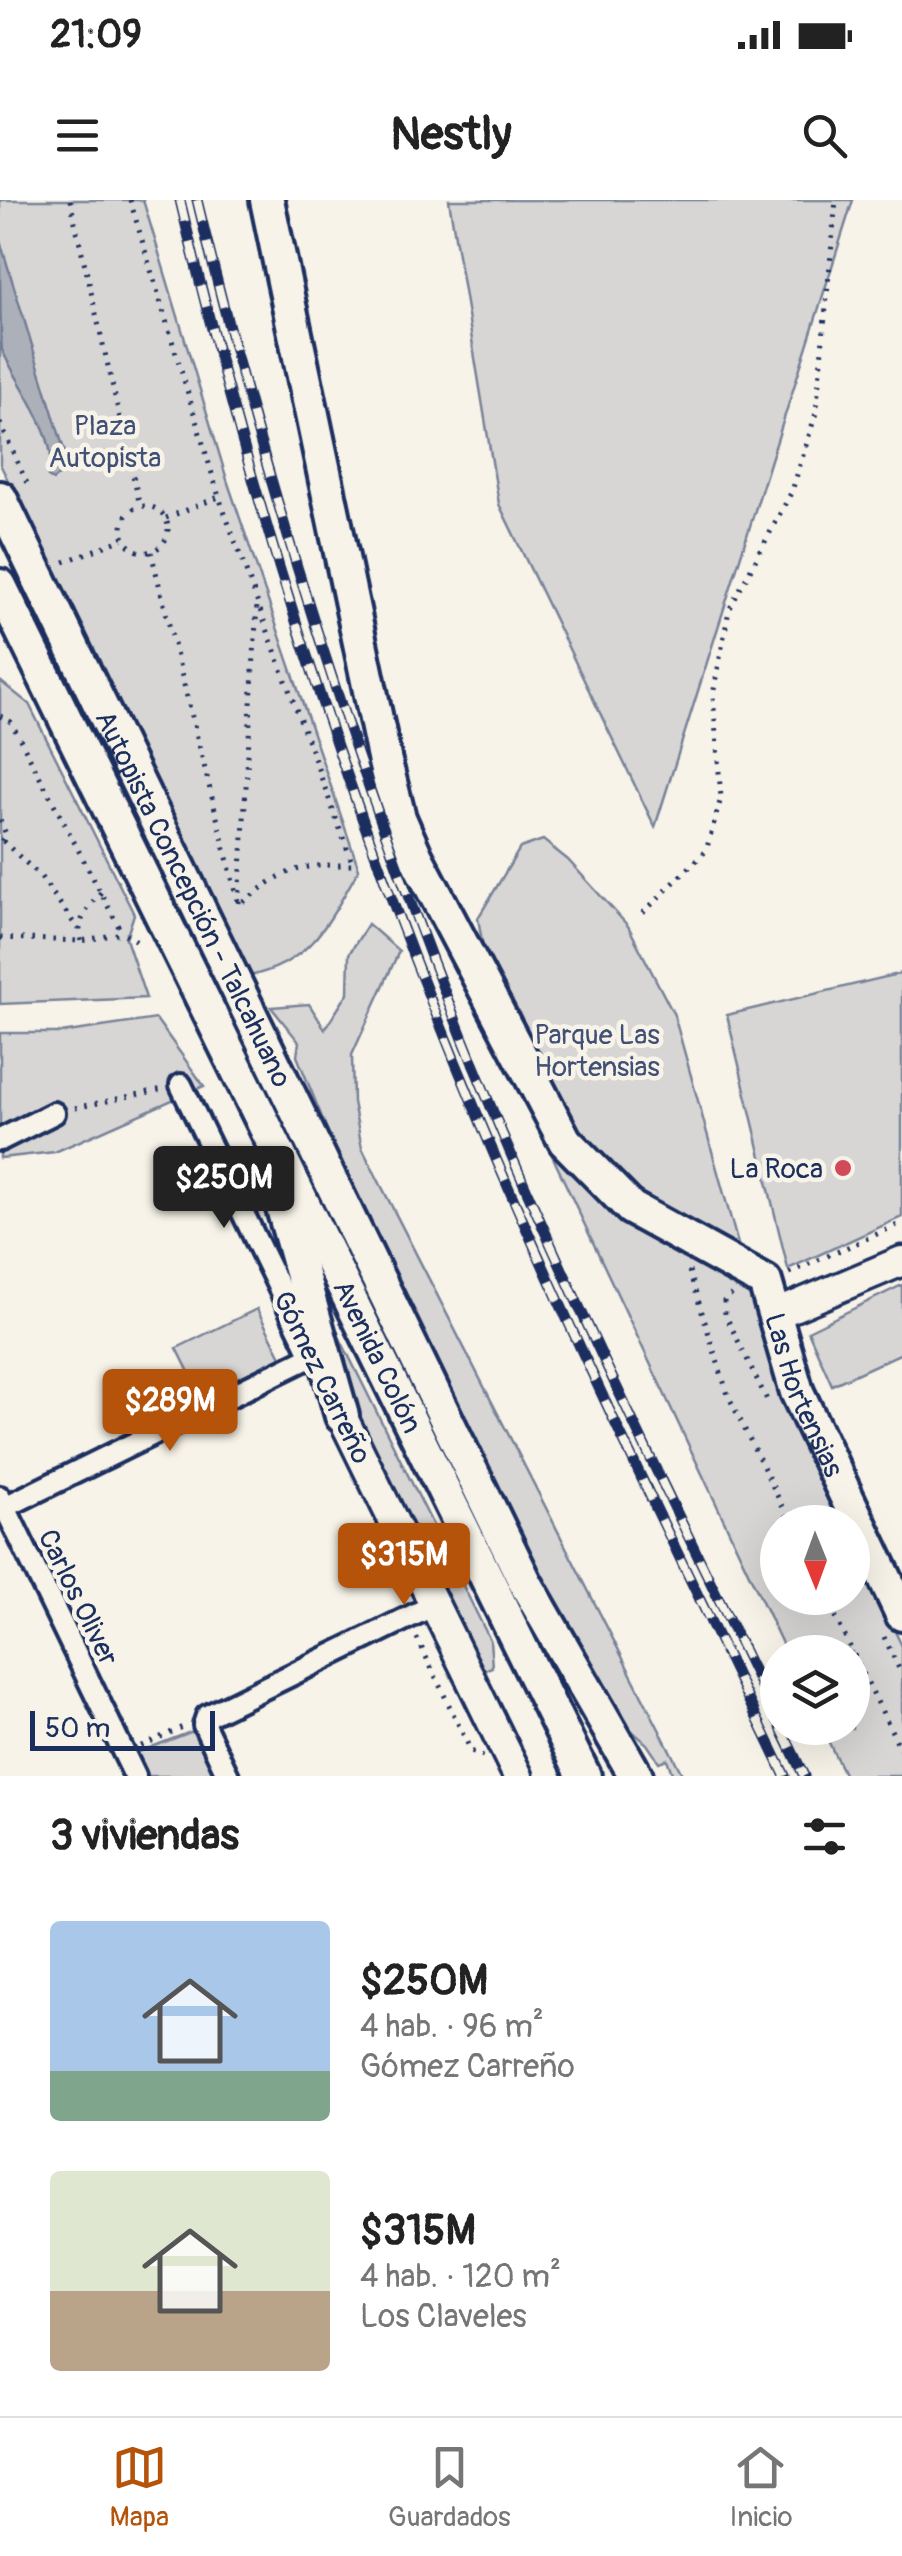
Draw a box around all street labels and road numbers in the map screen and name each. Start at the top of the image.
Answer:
street label: Autopista Concepción - Talcahuano [87,705,299,1093]
street label: Avenida Colón [324,1275,429,1439]
street label: Gómez Carreño [265,1286,379,1470]
street label: Las Hortensias [756,1309,851,1483]
street label: Carlos Oliver [30,1524,126,1672]

